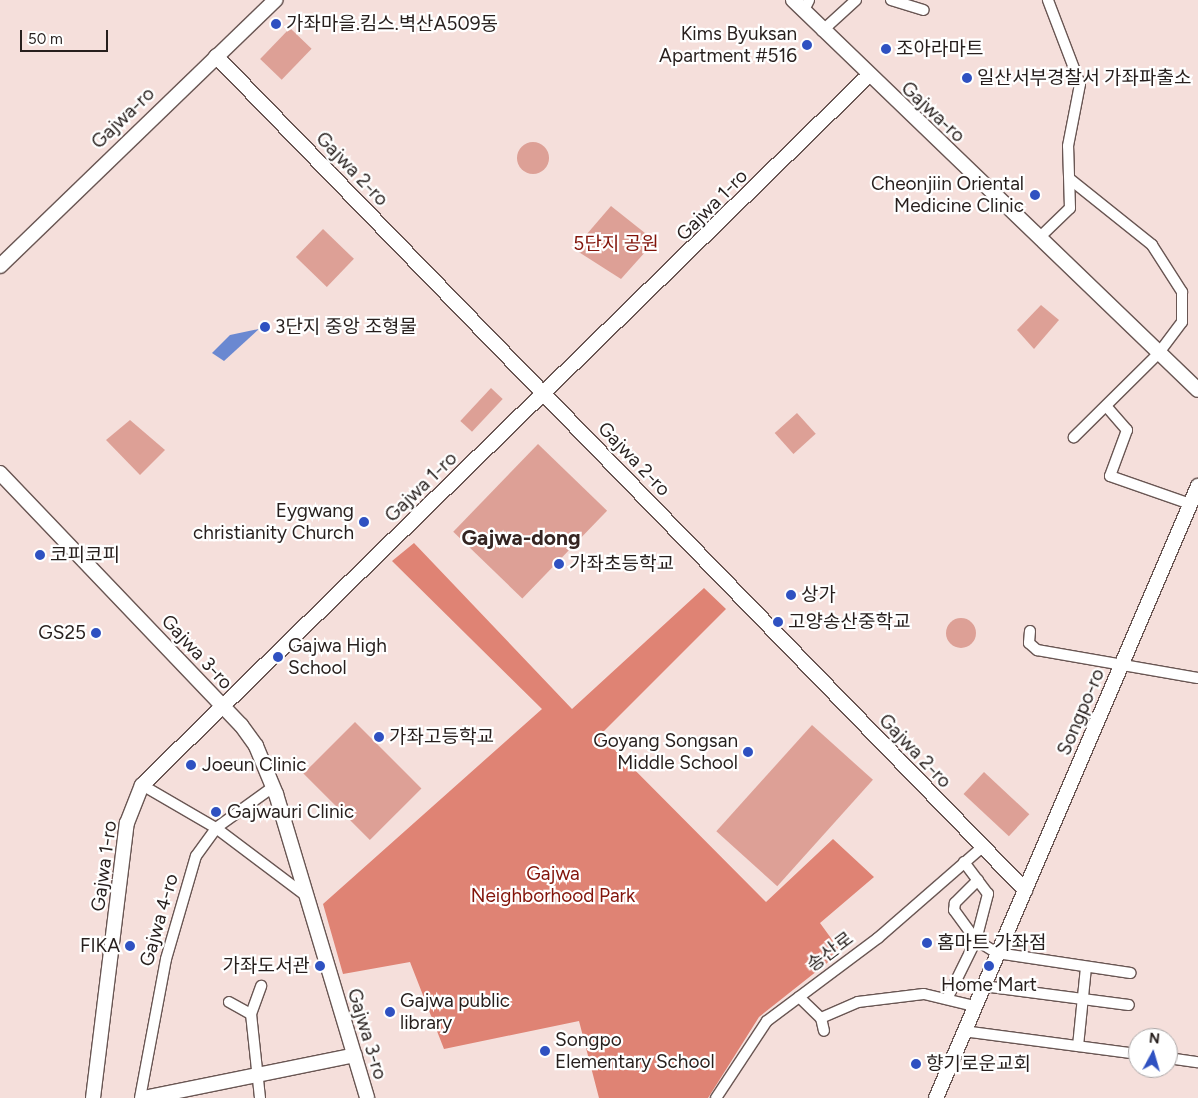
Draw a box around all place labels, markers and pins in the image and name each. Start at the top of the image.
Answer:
place label: 가좌마을.킴스.벽산A509동 [286,13,498,35]
marker: 가좌마을.킴스.벽산A509동 [270,18,282,30]
place label: Kims Byuksan Apartment #516 [659,23,797,67]
place label: 조아라마트 [896,38,983,60]
marker: Kims Byuksan Apartment #516 [801,39,813,51]
marker: 조아라마트 [880,43,892,55]
place label: 일산서부경찰서 가좌파출소 [977,67,1191,89]
marker: 일산서부경찰서 가좌파출소 [961,72,973,84]
place label: Cheonjiin Oriental Medicine Clinic [871,173,1024,217]
marker: Cheonjiin Oriental Medicine Clinic [1028,188,1042,202]
place label: 3단지 중앙 조형물 [275,316,417,338]
marker: 3단지 중앙 조형물 [259,321,271,333]
place label: Eygwang christianity Church [193,500,354,544]
marker: Eygwang christianity Church [358,516,370,528]
place label: 코피코피 [50,544,120,566]
marker: 코피코피 [34,549,46,561]
place label: 가좌초등학교 [569,553,674,575]
marker: 가좌초등학교 [553,558,565,570]
place label: 상가 [801,584,836,606]
marker: 상가 [785,589,797,601]
place label: 고양송산중학교 [788,611,910,633]
marker: 고양송산중학교 [772,616,784,628]
place label: GS25 [38,622,86,644]
marker: GS25 [90,627,102,639]
place label: Gajwa High School [288,635,387,679]
marker: Gajwa High School [272,651,284,663]
place label: 가좌고등학교 [389,726,494,748]
place label: Goyang Songsan Middle School [593,730,738,774]
marker: 가좌고등학교 [373,731,385,743]
marker: Goyang Songsan Middle School [742,746,754,758]
place label: Joeun Clinic [202,754,307,776]
marker: Joeun Clinic [184,758,198,772]
place label: Gajwauri Clinic [227,801,354,823]
marker: Gajwauri Clinic [209,805,223,819]
place label: 홈마트 가좌점 [937,932,1047,954]
place label: FIKA [80,935,120,957]
marker: 홈마트 가좌점 [921,937,933,949]
marker: FIKA [124,940,136,952]
place label: 가좌도서관 [223,955,310,977]
marker: 가좌도서관 [314,960,326,972]
marker: Home Mart [983,960,995,972]
place label: Home Mart [941,974,1037,996]
place label: Gajwa public library [400,990,510,1034]
marker: Gajwa public library [384,1006,396,1018]
place label: Songpo Elementary School [555,1029,715,1073]
marker: Songpo Elementary School [539,1045,551,1057]
place label: 향기로운교회 [926,1053,1031,1075]
marker: 향기로운교회 [910,1058,922,1070]

